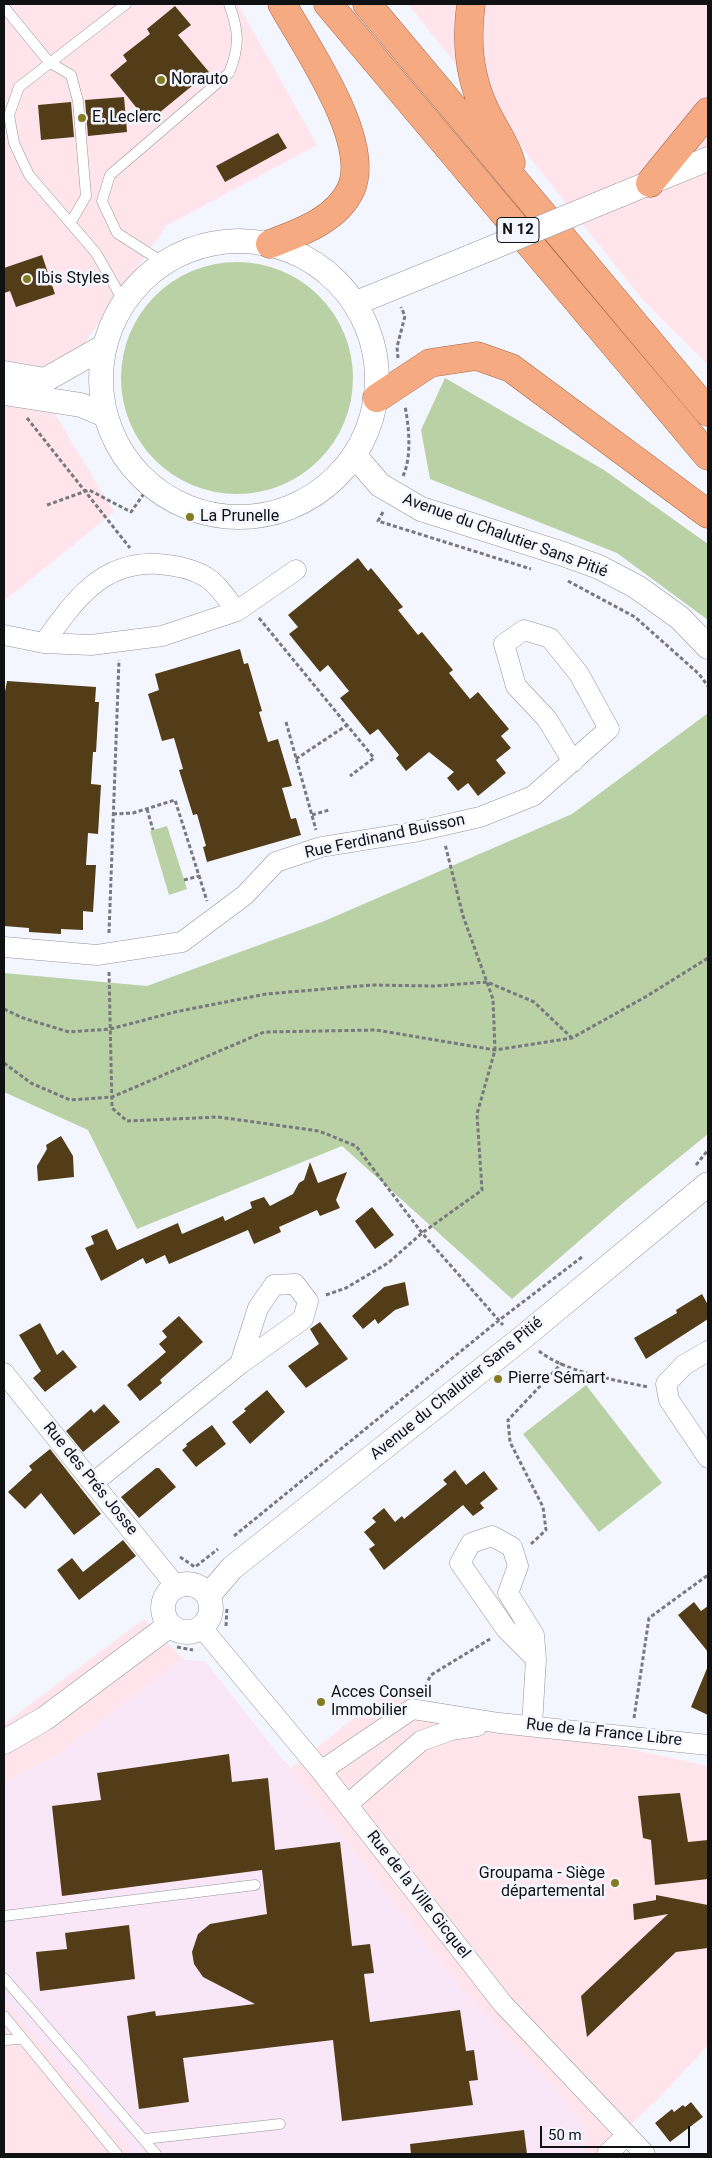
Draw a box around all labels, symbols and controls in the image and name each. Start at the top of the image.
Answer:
place label: Norauto [171,70,228,90]
marker: Norauto [155,74,167,86]
place label: E. Leclerc [92,108,161,128]
marker: E. Leclerc [76,112,88,124]
road number: N 12 [497,218,539,242]
place label: Ibis Styles [37,269,109,289]
marker: Ibis Styles [21,273,33,285]
street label: Avenue du Chalutier Sans Pitié [400,490,610,582]
place label: La Prunelle [200,507,279,527]
marker: La Prunelle [184,511,196,523]
street label: Rue Ferdinand Buisson [303,811,467,863]
street label: Avenue du Chalutier Sans Pitié [367,1313,547,1465]
place label: Pierre Sémart [508,1369,605,1389]
marker: Pierre Sémart [492,1373,504,1385]
street label: Rue des Prés Josse [39,1419,141,1539]
place label: Acces Conseil Immobilier [331,1683,432,1721]
marker: Acces Conseil Immobilier [315,1696,327,1708]
street label: Rue de la France Libre [525,1715,683,1751]
street label: Rue de la Ville Gicquel [362,1827,474,1963]
place label: Groupama - Siège départemental [479,1864,605,1902]
marker: Groupama - Siège départemental [609,1877,621,1889]
scale bar [542,2116,692,2148]
text: 50 m [548,2126,582,2144]

